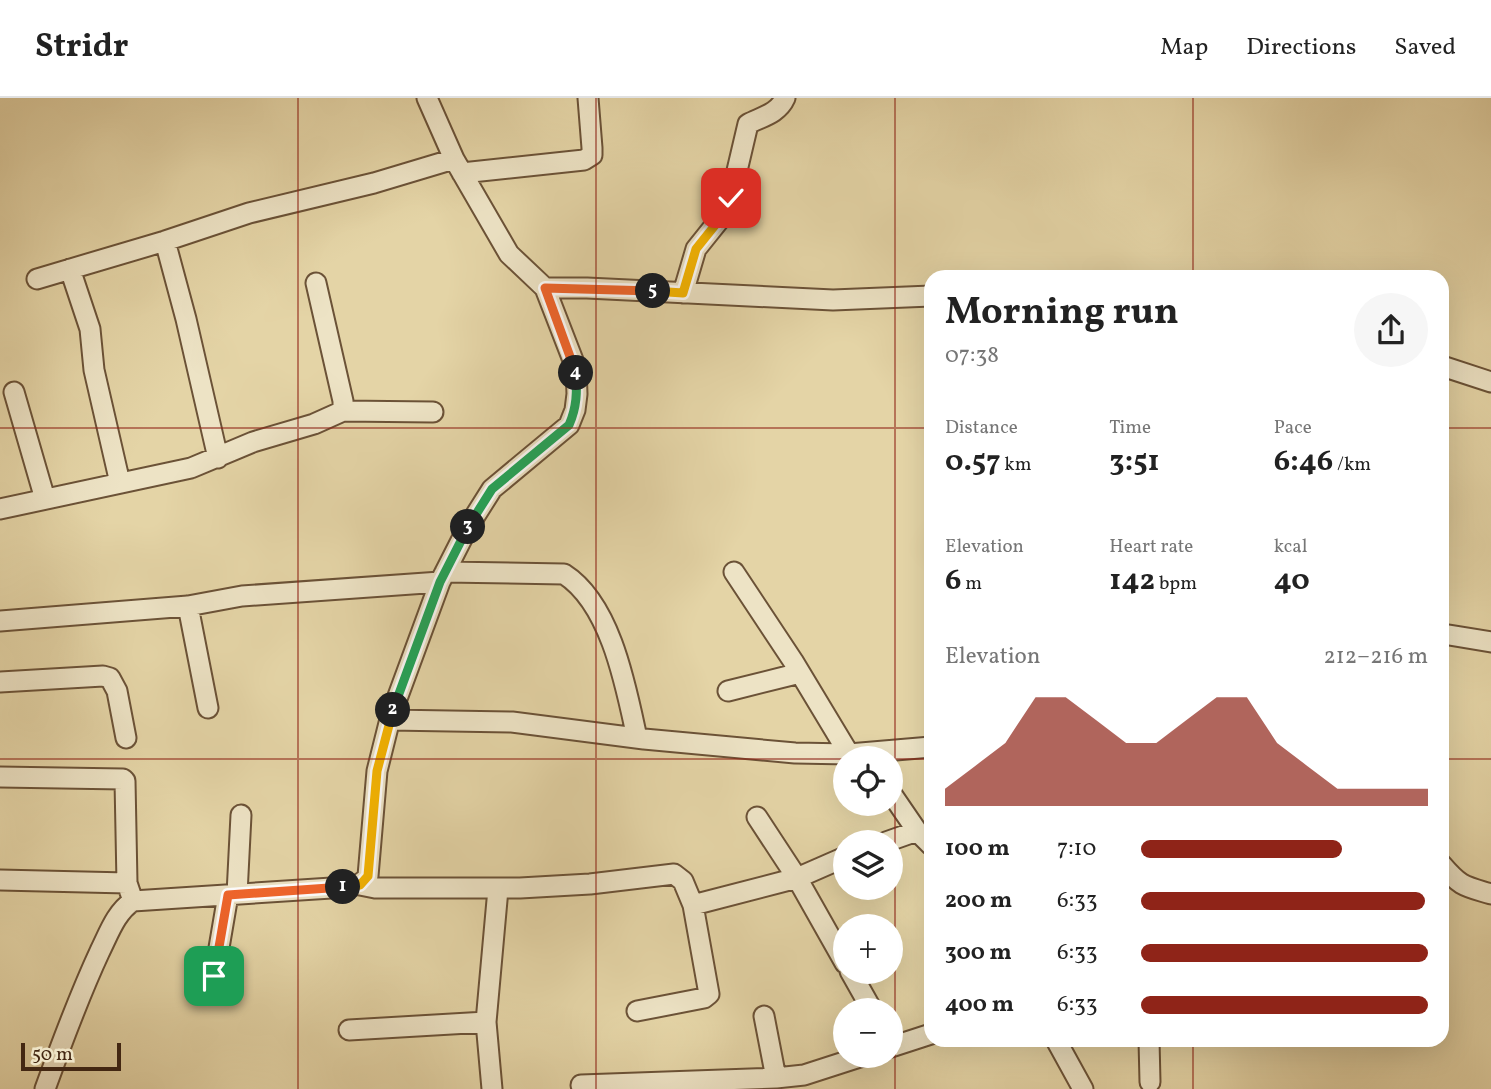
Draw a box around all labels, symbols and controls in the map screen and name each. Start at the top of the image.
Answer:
text: Stridr [35,25,128,71]
text: Map [1160,31,1208,65]
text: Directions [1246,31,1356,65]
text: Saved [1394,31,1456,65]
pin [701,168,761,228]
icon: check [712,179,750,217]
pin: 5 [636,274,670,308]
text: 5 [648,277,657,303]
text: Morning run [945,287,1179,340]
button: share [1354,293,1428,367]
text: 07:38 [945,340,999,372]
pin: 4 [558,356,594,390]
text: 4 [570,359,581,385]
text: Distance [945,415,1018,441]
text: Time [1109,415,1151,441]
text: Pace [1274,415,1312,441]
text: 0.57 [945,441,1000,483]
text: 3:51 [1109,441,1160,483]
text: 6:46 [1274,441,1333,483]
text: km [1000,452,1031,478]
text: /km [1333,452,1371,478]
pin: 3 [450,510,486,544]
text: 3 [463,513,472,539]
text: Elevation [945,534,1024,560]
text: Heart rate [1109,534,1193,560]
text: kcal [1274,534,1307,560]
text: 6 [945,560,961,602]
text: 142 [1109,560,1155,602]
text: 40 [1274,560,1310,602]
text: m [961,571,982,597]
text: bpm [1155,571,1197,597]
text: Elevation [945,641,1041,673]
text: 212–216 m [1323,641,1428,673]
pin: 2 [376,692,410,728]
text: 2 [388,696,397,722]
map controls [833,746,903,1068]
button: locate [833,746,903,816]
button: layers [833,830,903,900]
text: 100 m [945,833,1010,865]
text: 7:10 [1057,833,1096,865]
pin: 1 [326,870,360,904]
text: 1 [339,873,346,899]
text: 200 m [945,885,1012,917]
text: 6:33 [1057,885,1098,917]
button: + [833,914,903,984]
text: 300 m [945,937,1012,969]
text: 6:33 [1057,937,1098,969]
pin [184,946,244,1006]
icon: arrive [195,957,233,995]
text: 400 m [945,989,1014,1021]
text: 6:33 [1057,989,1098,1021]
button: − [833,998,903,1068]
scale bar [21,1040,121,1072]
text: 50 m [32,1042,73,1068]

